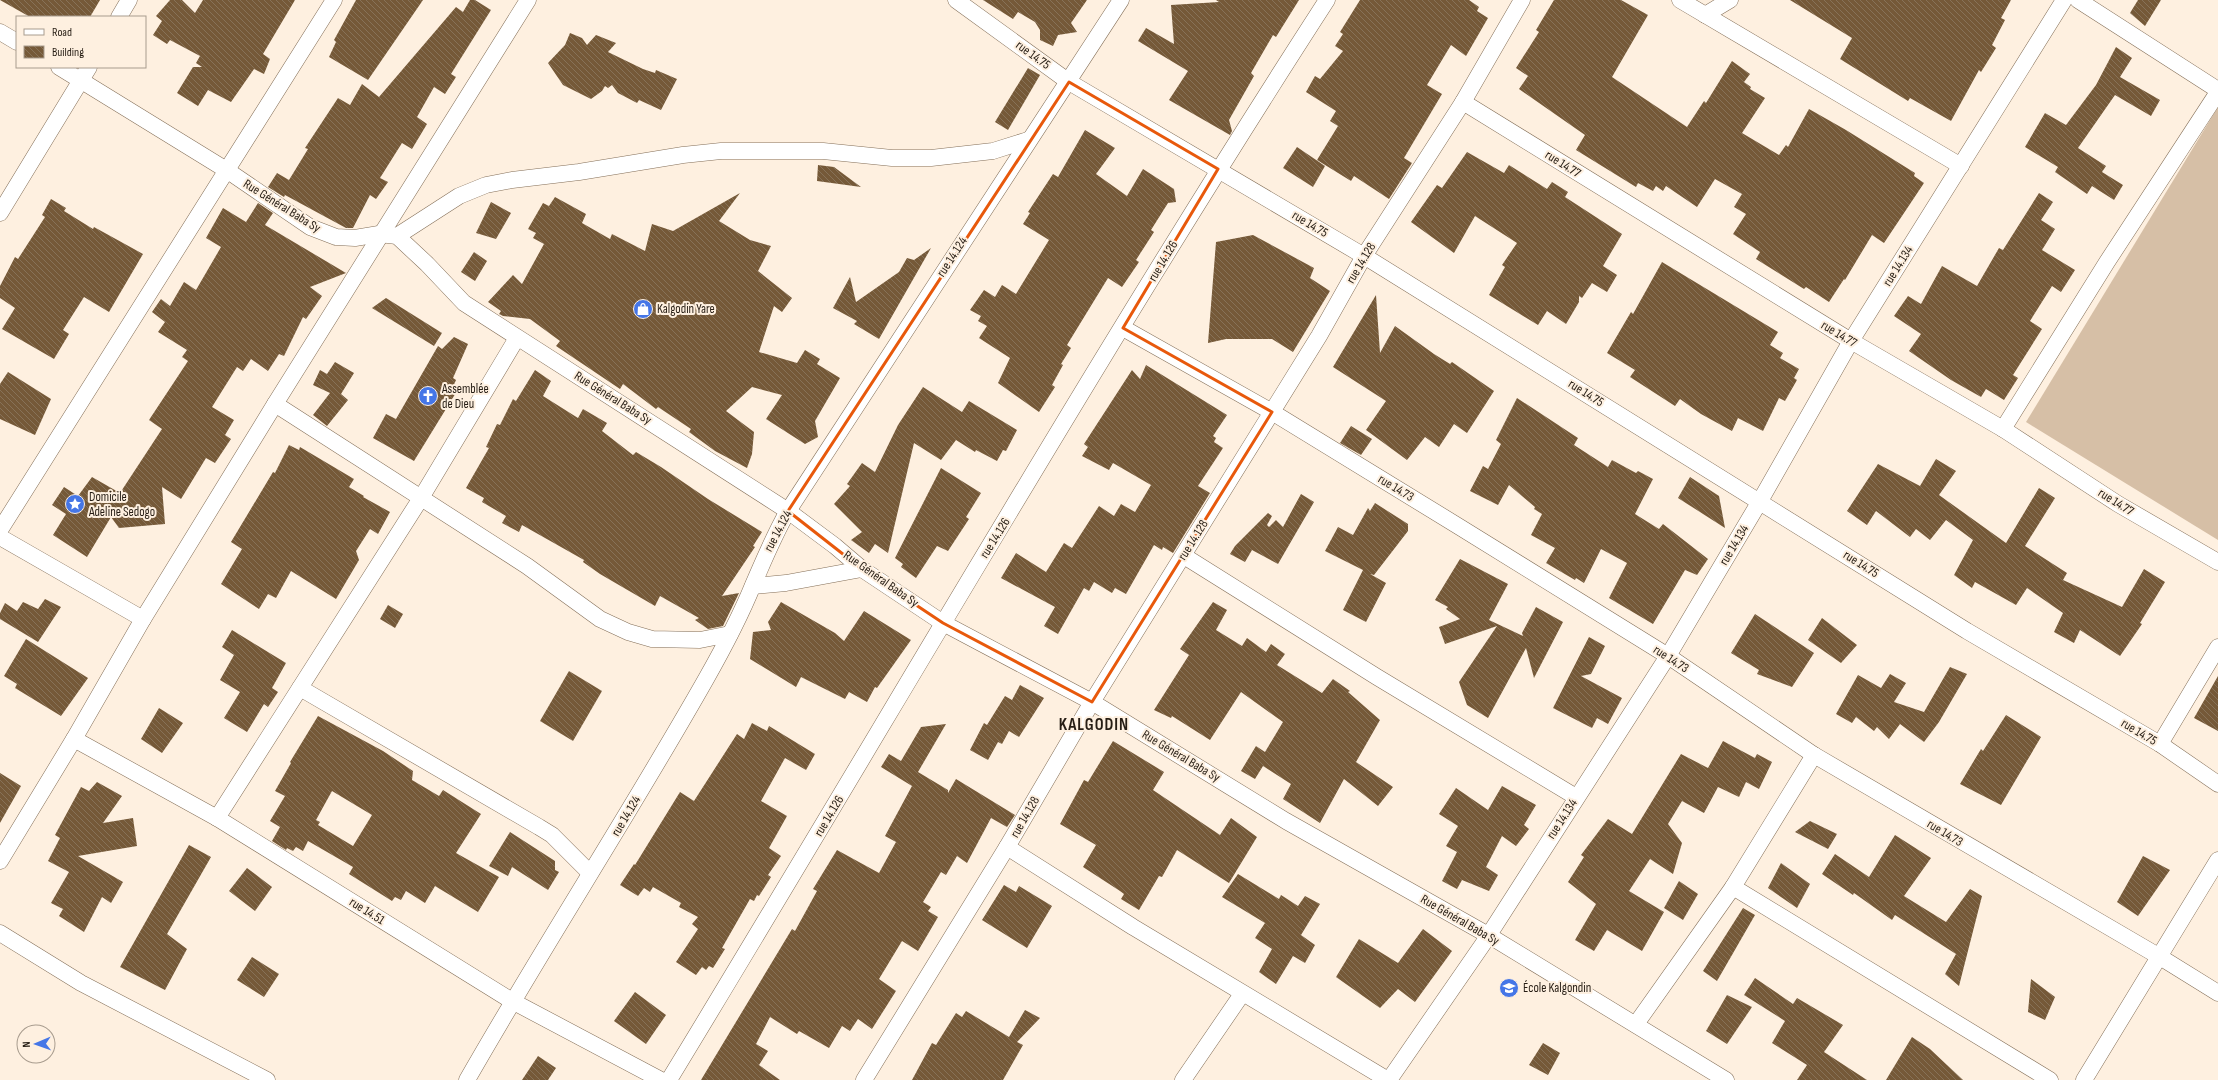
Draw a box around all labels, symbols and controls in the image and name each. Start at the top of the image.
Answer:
legend [16,16,146,68]
text: Road [52,25,72,40]
street label: rue 14.75 [1013,37,1053,73]
text: Building [52,45,84,60]
street label: rue 14.77 [1542,147,1584,182]
street label: Rue Général Baba Sy [240,176,324,236]
street label: rue 14.75 [1289,207,1331,241]
street label: rue 14.124 [933,234,971,280]
street label: rue 14.126 [1145,237,1182,284]
street label: rue 14.128 [1343,239,1380,286]
street label: rue 14.134 [1879,242,1917,289]
shop icon: Kalgodin Yare [632,298,654,320]
place label: Kalgodin Yare [657,301,715,317]
street label: rue 14.77 [1818,317,1860,351]
street label: Rue Général Baba Sy [571,368,655,428]
street label: rue 14.75 [1565,376,1607,410]
place label: Assemblée de Dieu [441,381,489,412]
church icon: Assemblée de Dieu [417,385,439,407]
street label: rue 14.73 [1375,471,1417,505]
street label: rue 14.77 [2095,485,2137,520]
place label: Domicile Adeline Sedogo [88,489,155,520]
place icon: Domicile Adeline Sedogo [64,493,86,515]
street label: rue 14.124 [761,507,796,554]
street label: rue 14.126 [976,515,1014,561]
street label: rue 14.128 [1174,517,1212,563]
street label: rue 14.134 [1716,521,1753,568]
street label: Rue Général Baba Sy [840,547,922,611]
street label: rue 14.75 [1840,547,1882,581]
street label: rue 14.73 [1650,642,1692,676]
district label: KALGODIN [1059,715,1129,735]
street label: rue 14.75 [2118,715,2160,749]
street label: Rue Général Baba Sy [1139,726,1223,786]
street label: rue 14.124 [608,792,645,839]
street label: rue 14.126 [811,792,848,839]
street label: rue 14.128 [1007,793,1043,840]
street label: rue 14.134 [1543,796,1581,842]
street label: rue 14.73 [1924,816,1966,850]
street label: Rue Général Baba Sy [1418,891,1502,949]
street label: rue 14.51 [346,894,388,928]
school or university icon: École Kalgondin [1498,977,1520,999]
place label: École Kalgondin [1523,980,1591,996]
north arrow [16,1024,56,1064]
text: N [20,1041,33,1047]

